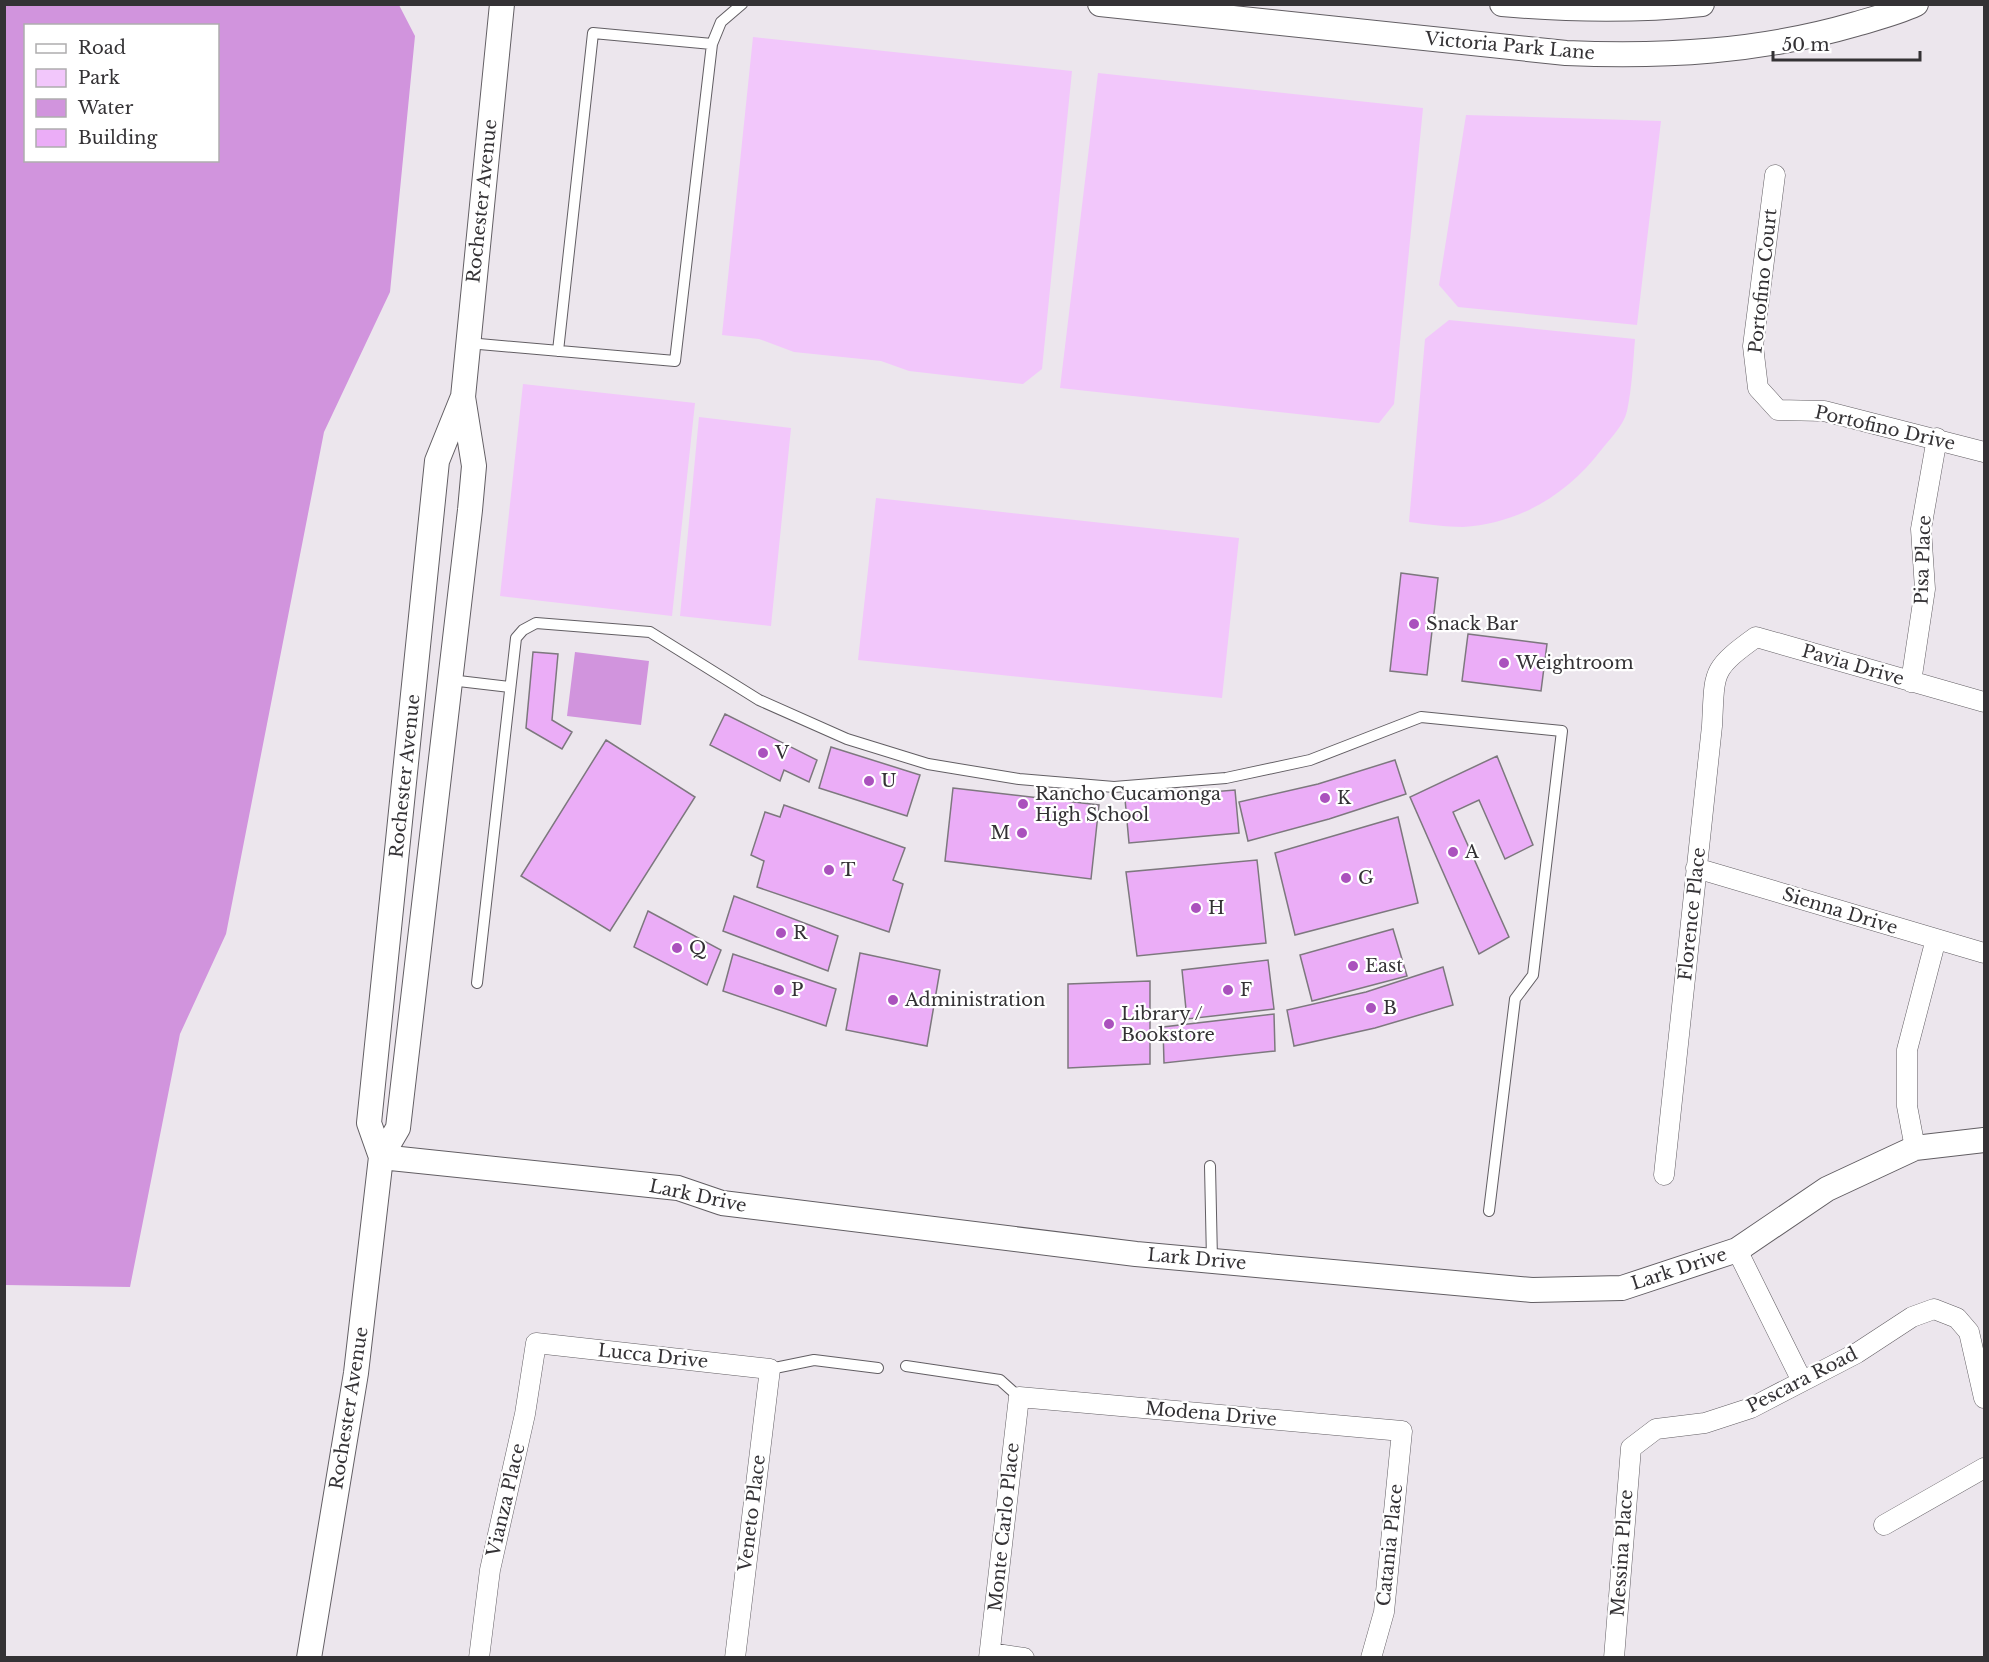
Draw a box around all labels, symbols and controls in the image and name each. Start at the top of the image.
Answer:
legend [24,24,219,162]
scale bar [1773,24,1920,62]
street label: Victoria Park Lane [1423,28,1596,64]
text: 50 m [1782,34,1830,56]
text: Road [78,37,126,59]
text: Park [78,67,120,89]
text: Water [77,97,134,119]
street label: Rochester Avenue [462,118,502,284]
text: Building [78,127,157,149]
street label: Portofino Court [1744,207,1782,354]
street label: Portofino Drive [1813,401,1957,455]
street label: Pisa Place [1910,515,1936,605]
place label: Snack Bar [1426,613,1518,635]
marker: Snack Bar [1407,617,1421,631]
street label: Pavia Drive [1799,640,1907,690]
place label: Weightroom [1515,652,1633,674]
marker: Weightroom [1497,656,1511,670]
street label: Rochester Avenue [385,693,425,859]
place label: V [774,742,790,764]
marker: V [756,746,770,760]
place label: U [881,770,897,792]
marker: U [862,774,876,788]
place label: Rancho Cucamonga High School [1035,783,1221,826]
place label: K [1337,787,1352,809]
marker: K [1318,791,1332,805]
marker: Rancho Cucamonga High School [1016,797,1030,811]
place label: M [990,822,1010,844]
marker: M [1015,826,1029,840]
place label: A [1464,841,1480,863]
marker: A [1446,845,1460,859]
street label: Florence Place [1674,846,1710,982]
place label: T [841,859,856,881]
marker: T [822,863,836,877]
place label: G [1358,867,1374,889]
marker: G [1339,871,1353,885]
street label: Sienna Drive [1780,883,1900,939]
place label: H [1208,897,1225,919]
marker: H [1189,901,1203,915]
place label: R [793,922,808,944]
marker: R [774,926,788,940]
place label: Q [689,937,706,959]
marker: Q [670,941,684,955]
place label: East [1365,955,1403,977]
marker: East [1346,959,1360,973]
place label: P [791,979,803,1001]
place label: F [1240,979,1252,1001]
marker: P [772,983,786,997]
marker: F [1221,983,1235,997]
place label: Administration [904,989,1045,1011]
marker: Administration [886,993,900,1007]
place label: B [1383,997,1397,1019]
marker: B [1364,1001,1378,1015]
place label: Library / Bookstore [1121,1003,1215,1046]
marker: Library / Bookstore [1102,1017,1116,1031]
street label: Lark Drive [647,1175,749,1217]
street label: Lark Drive [1628,1243,1730,1295]
street label: Lark Drive [1147,1244,1247,1274]
street label: Rochester Avenue [325,1325,373,1491]
street label: Lucca Drive [597,1339,709,1373]
street label: Pescara Road [1743,1343,1861,1417]
street label: Modena Drive [1144,1397,1278,1431]
street label: Vianza Place [482,1441,530,1560]
street label: Monte Carlo Place [984,1442,1024,1612]
street label: Veneto Place [734,1453,770,1574]
street label: Catania Place [1373,1483,1407,1607]
street label: Messina Place [1607,1489,1637,1617]

